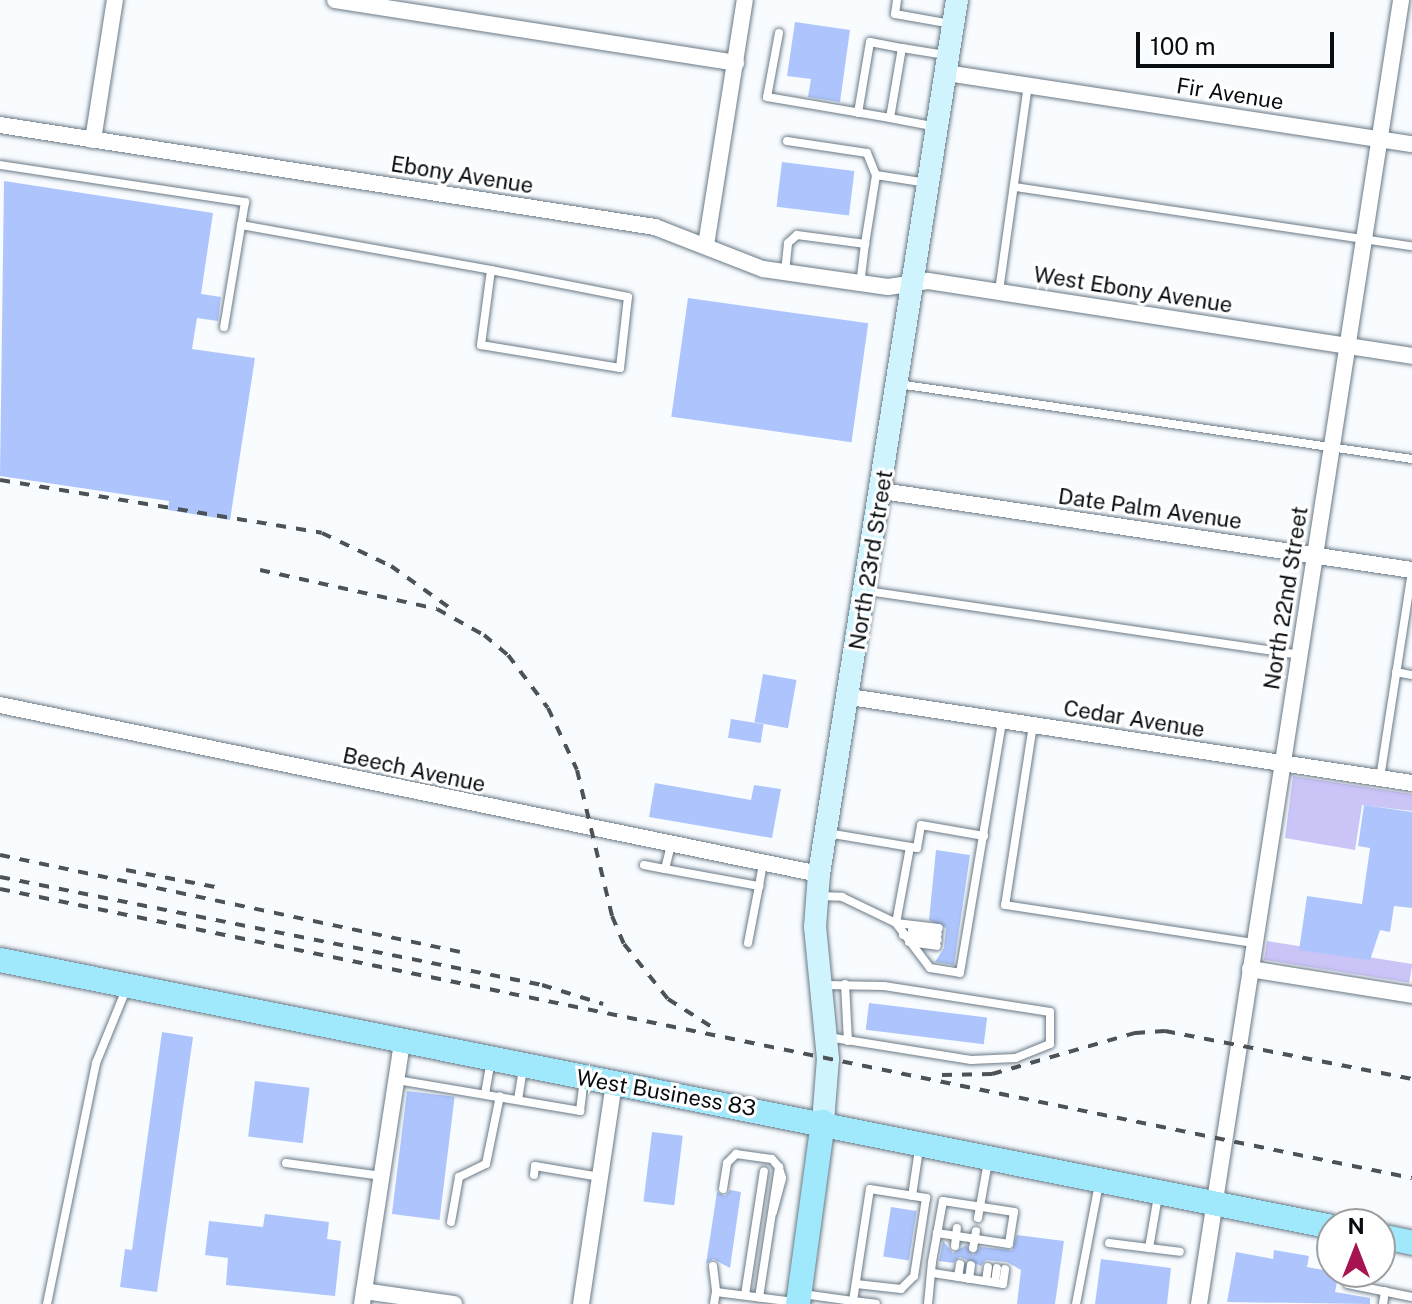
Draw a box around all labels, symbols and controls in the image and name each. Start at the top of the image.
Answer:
scale bar [1140,16,1338,66]
text: 100 m [1150,32,1216,60]
street label: Fir Avenue [1175,73,1285,115]
street label: Ebony Avenue [389,151,535,199]
street label: West Ebony Avenue [1032,261,1234,319]
street label: North 23rd Street [844,468,898,652]
street label: Date Palm Avenue [1056,483,1244,535]
street label: North 22nd Street [1258,504,1314,692]
street label: Cedar Avenue [1062,695,1206,743]
street label: Beech Avenue [340,742,488,798]
street label: West Business 83 [574,1064,758,1122]
north arrow [1316,1208,1396,1288]
text: N [1347,1213,1365,1239]

